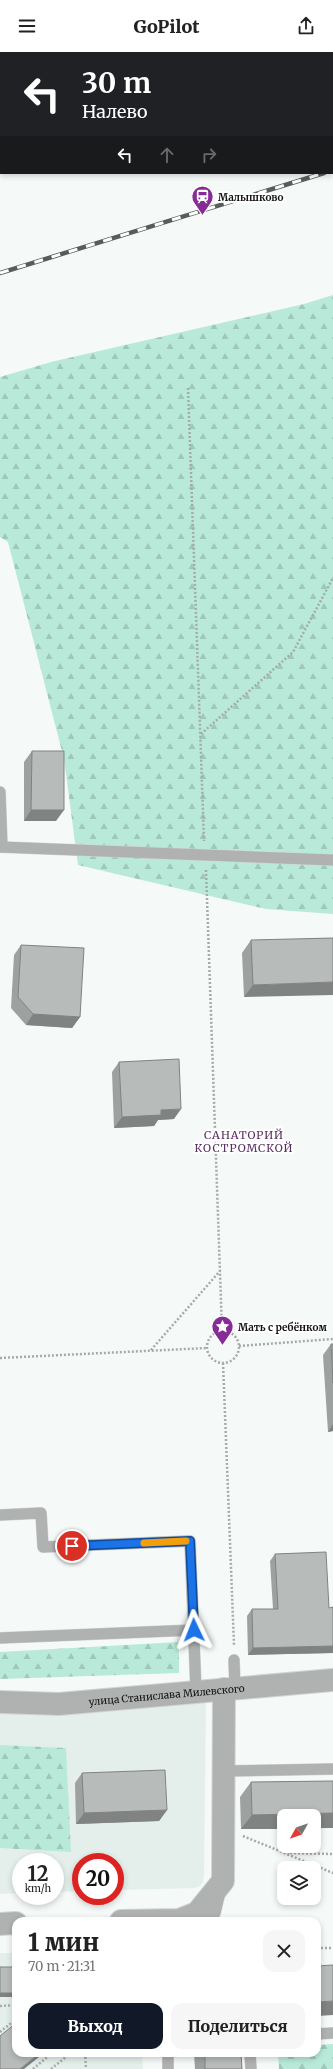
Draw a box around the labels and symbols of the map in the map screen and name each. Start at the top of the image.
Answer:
station icon: Малышково [189,184,215,217]
place label: Малышково [218,191,284,204]
district label: САНАТОРИЙ КОСТРОМСКОЙ [195,1128,293,1155]
place icon: Мать с ребёнком [209,1314,235,1347]
place label: Мать с ребёнком [238,1321,327,1334]
pin [55,1529,89,1563]
position arrow [173,1609,215,1651]
street label: улица Станислава Милевского [88,1682,245,1708]
north arrow [277,1809,321,1853]
speed limit sign: 20 [72,1853,124,1905]

